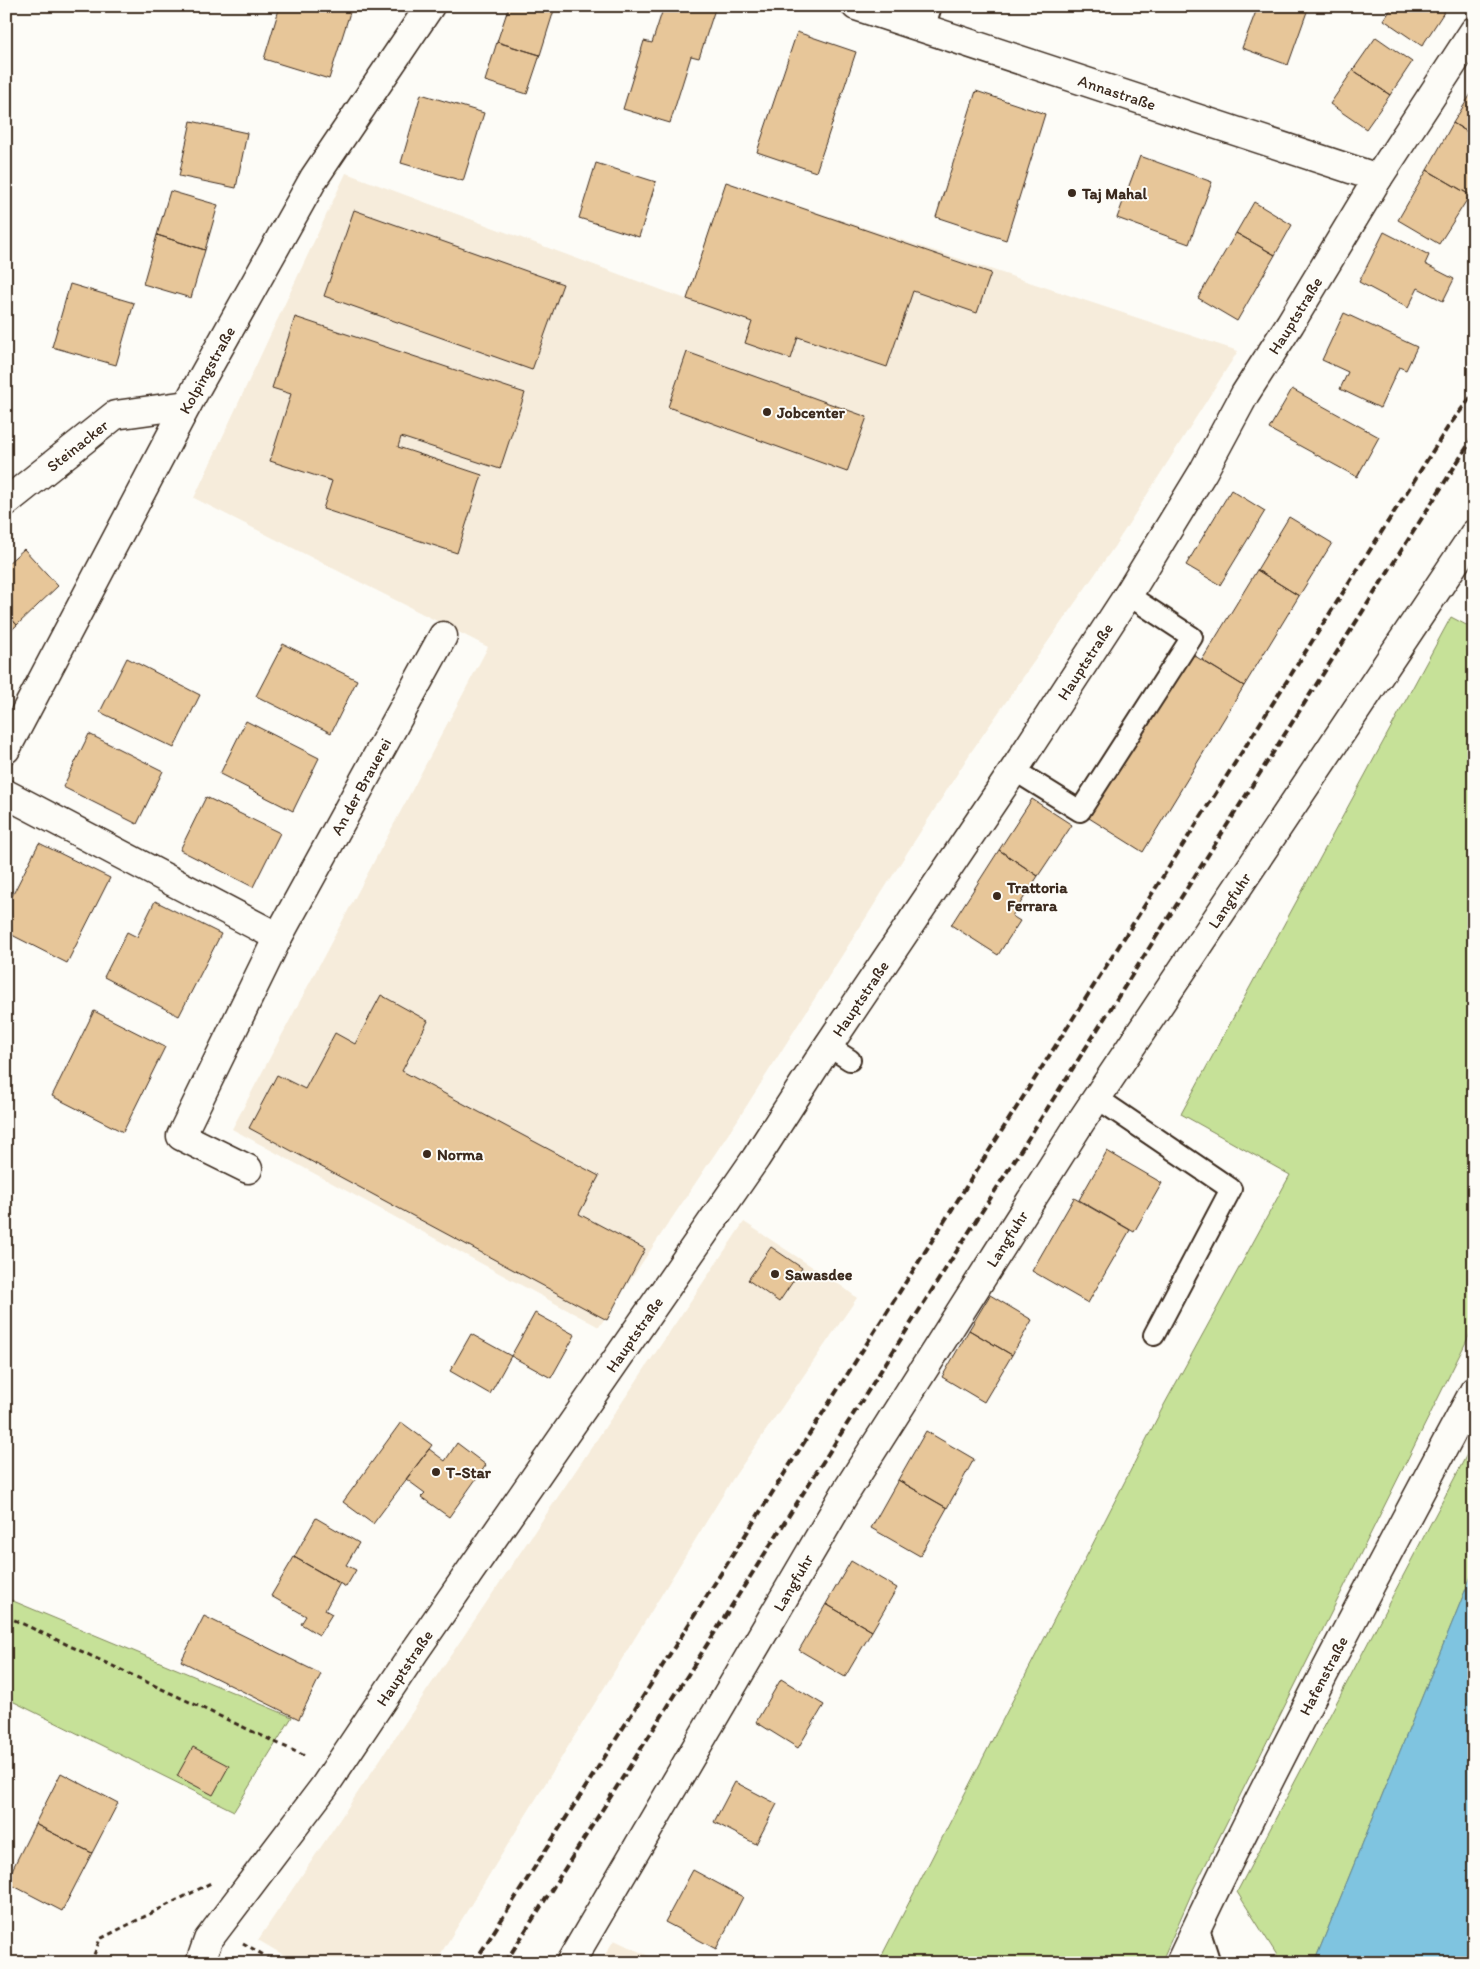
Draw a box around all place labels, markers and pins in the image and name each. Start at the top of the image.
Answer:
place label: Taj Mahal [1081,184,1148,204]
marker: Taj Mahal [1066,187,1078,199]
place label: Jobcenter [776,403,846,422]
marker: Jobcenter [761,406,773,418]
place label: Trattoria Ferrara [1006,878,1068,915]
marker: Trattoria Ferrara [991,890,1003,902]
place label: Norma [437,1145,483,1164]
marker: Norma [421,1148,433,1160]
place label: Sawasdee [785,1265,853,1284]
marker: Sawasdee [769,1268,781,1280]
place label: T-Star [445,1463,492,1482]
marker: T-Star [430,1466,442,1478]

